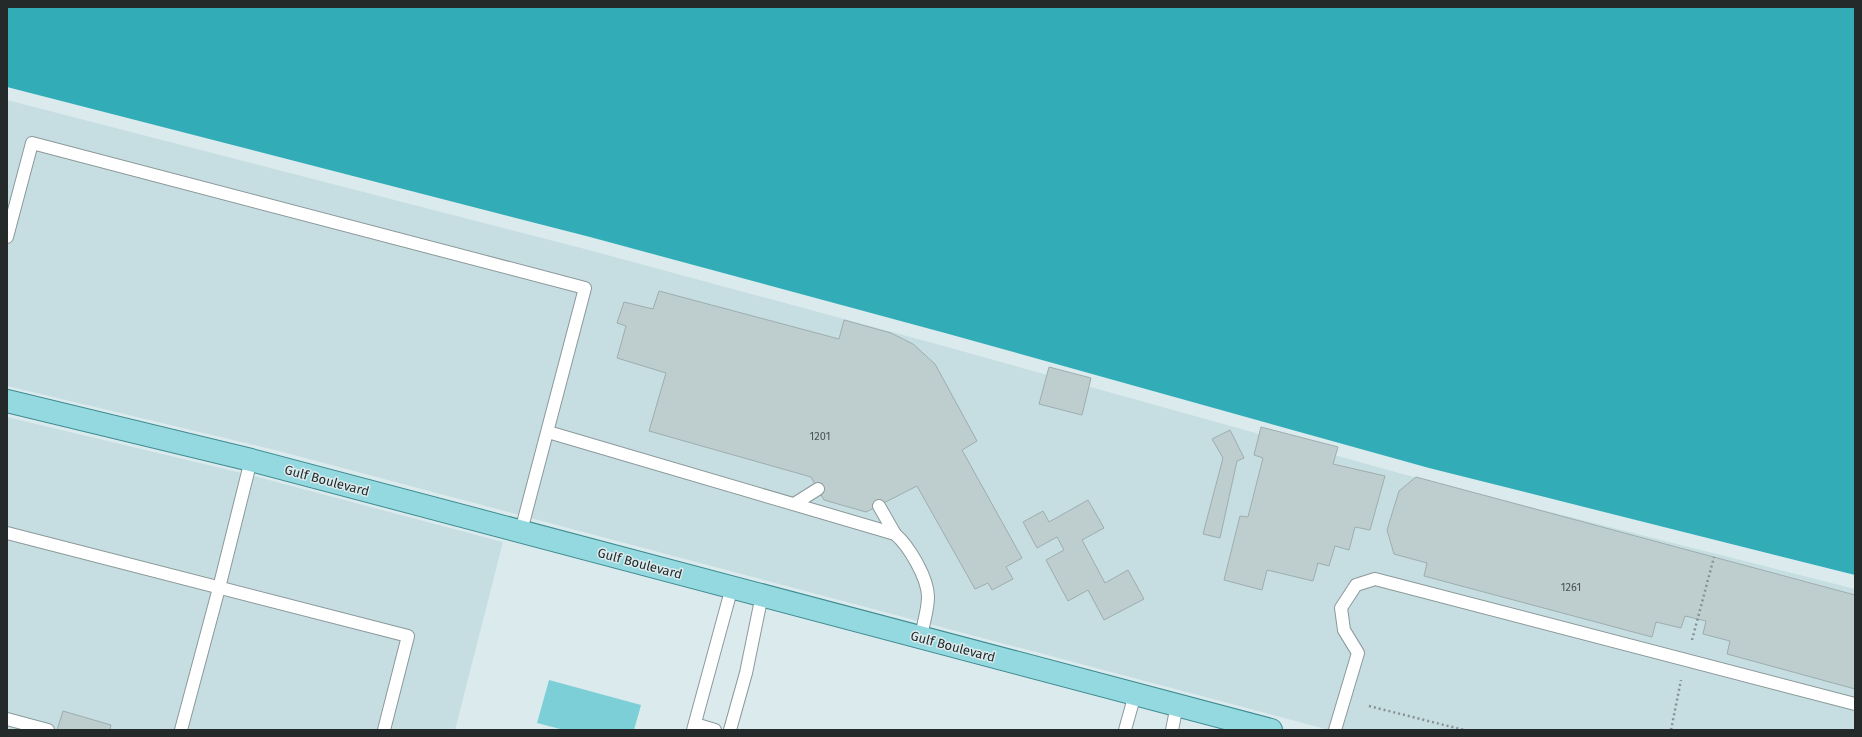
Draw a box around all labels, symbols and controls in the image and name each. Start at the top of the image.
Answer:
house number: 1201 [810,430,830,443]
street label: Gulf Boulevard [283,462,371,499]
street label: Gulf Boulevard [596,545,684,582]
house number: 1261 [1561,581,1581,594]
street label: Gulf Boulevard [909,628,997,665]

